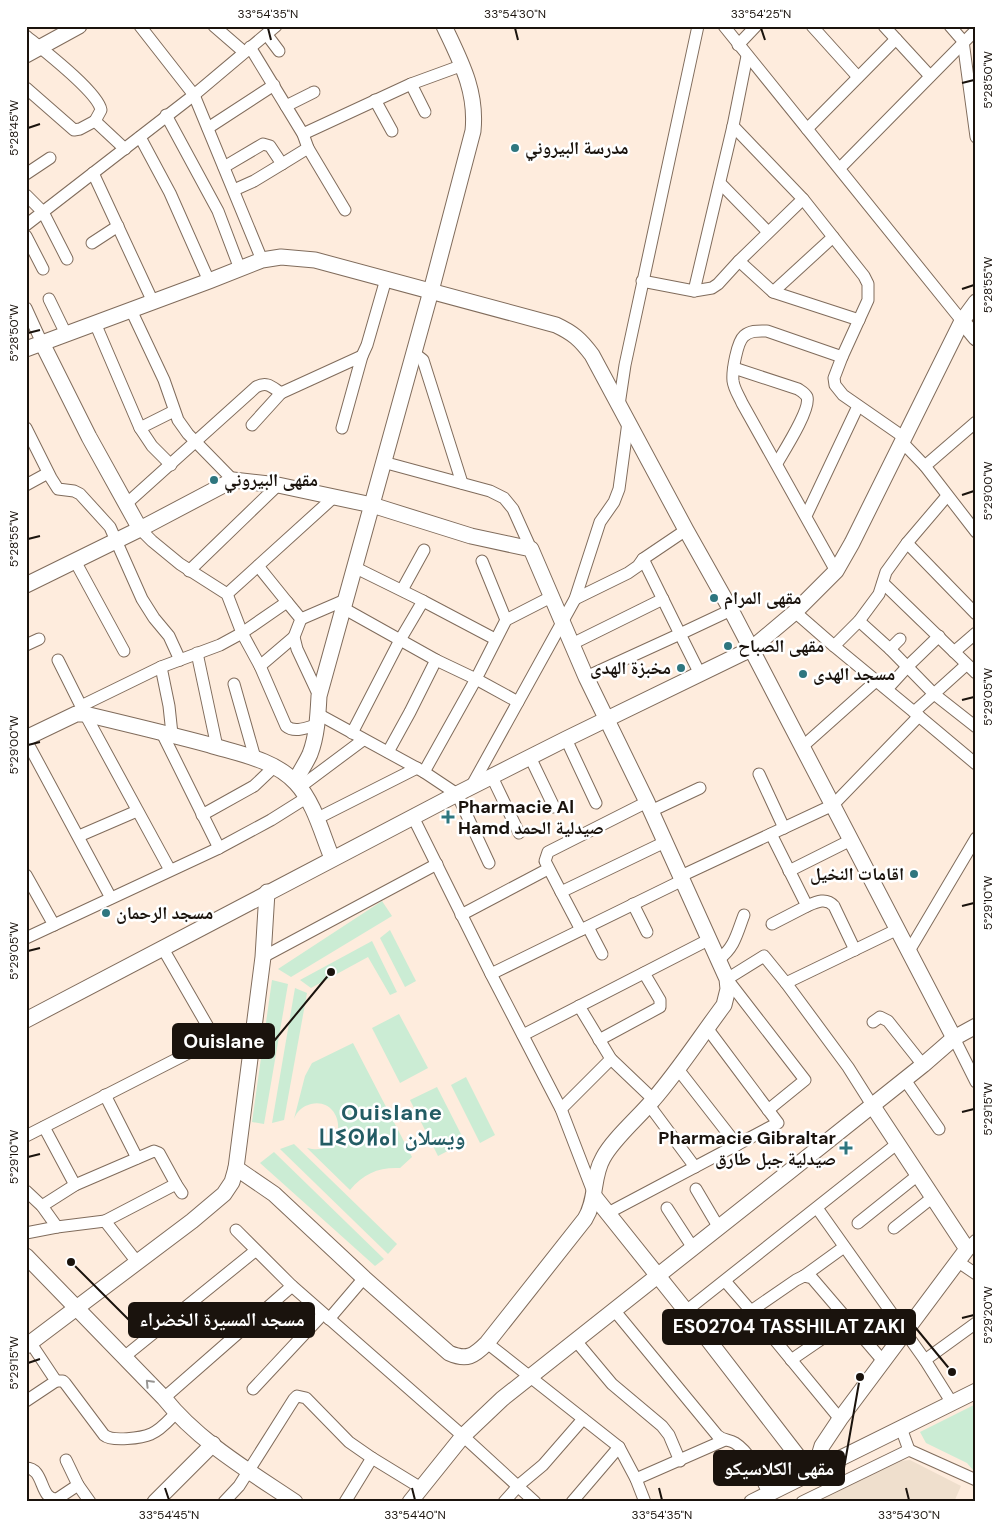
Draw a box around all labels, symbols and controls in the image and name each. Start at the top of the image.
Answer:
text: 33°54'35"N [238,6,298,22]
text: 33°54'30"N [484,6,546,22]
text: 33°54'25"N [731,6,791,22]
text: 5°28'50"W [980,51,996,109]
text: 5°28'45"W [6,100,22,156]
place label: مدرسة البيروني [525,136,628,162]
marker: مدرسة البيروني [509,142,521,154]
text: 5°28'55"W [980,256,996,313]
text: 5°28'50"W [6,304,22,362]
text: 5°29'00"W [980,461,996,521]
place label: مقهى البيروني [224,468,318,494]
marker: مقهى البيروني [208,474,220,486]
text: 5°28'55"W [6,510,22,567]
place label: مقهى المرام [724,586,801,610]
marker: مقهى المرام [708,592,720,604]
place label: مقهى الصباح [738,634,824,658]
marker: مقهى الصباح [722,640,734,652]
place label: مخبزة الهدى [590,656,671,680]
marker: مخبزة الهدى [675,662,687,674]
place label: مسجد الهدى [813,662,895,686]
marker: مسجد الهدى [797,668,809,680]
text: 5°29'05"W [980,668,996,726]
text: 5°29'00"W [6,715,22,775]
place label: Pharmacie Al Hamd صيدلية الحمد [458,795,604,840]
marker: Pharmacie Al Hamd صيدلية الحمد [442,811,454,823]
place label: اقامات النخيل [810,862,904,886]
marker: اقامات النخيل [908,868,920,880]
text: 5°29'10"W [980,875,996,930]
place label: مسجد الرحمان [116,901,213,925]
marker: مسجد الرحمان [100,907,112,919]
text: 5°29'05"W [6,922,22,980]
callout: Ouislane [173,1024,274,1058]
text: Ouislane [183,1029,265,1054]
text: 5°29'15"W [980,1082,996,1136]
district label: Ouislane ⵡⵉⵙⵍⴰⵏ ويسلان [319,1098,465,1152]
place label: Pharmacie Gibraltar صيدلية جبل طارق [658,1126,836,1171]
text: 5°29'10"W [6,1129,22,1184]
marker: Pharmacie Gibraltar صيدلية جبل طارق [840,1142,852,1154]
text: 5°29'20"W [980,1286,996,1344]
callout: مسجد المسيرة الخضراء [129,1303,314,1337]
text: مسجد المسيرة الخضراء [139,1307,305,1332]
callout: ES02704 TASSHILAT ZAKI [663,1310,915,1344]
text: ES02704 TASSHILAT ZAKI [673,1314,905,1339]
text: 5°29'15"W [6,1336,22,1390]
one-way arrow [146,1380,155,1389]
callout: مقهى الكلاسيكو [714,1451,844,1485]
text: مقهى الكلاسيكو [724,1456,834,1481]
text: 33°54'45"N [139,1507,199,1523]
text: 33°54'40"N [384,1507,446,1523]
text: 33°54'35"N [632,1507,692,1523]
text: 33°54'30"N [878,1507,940,1523]

